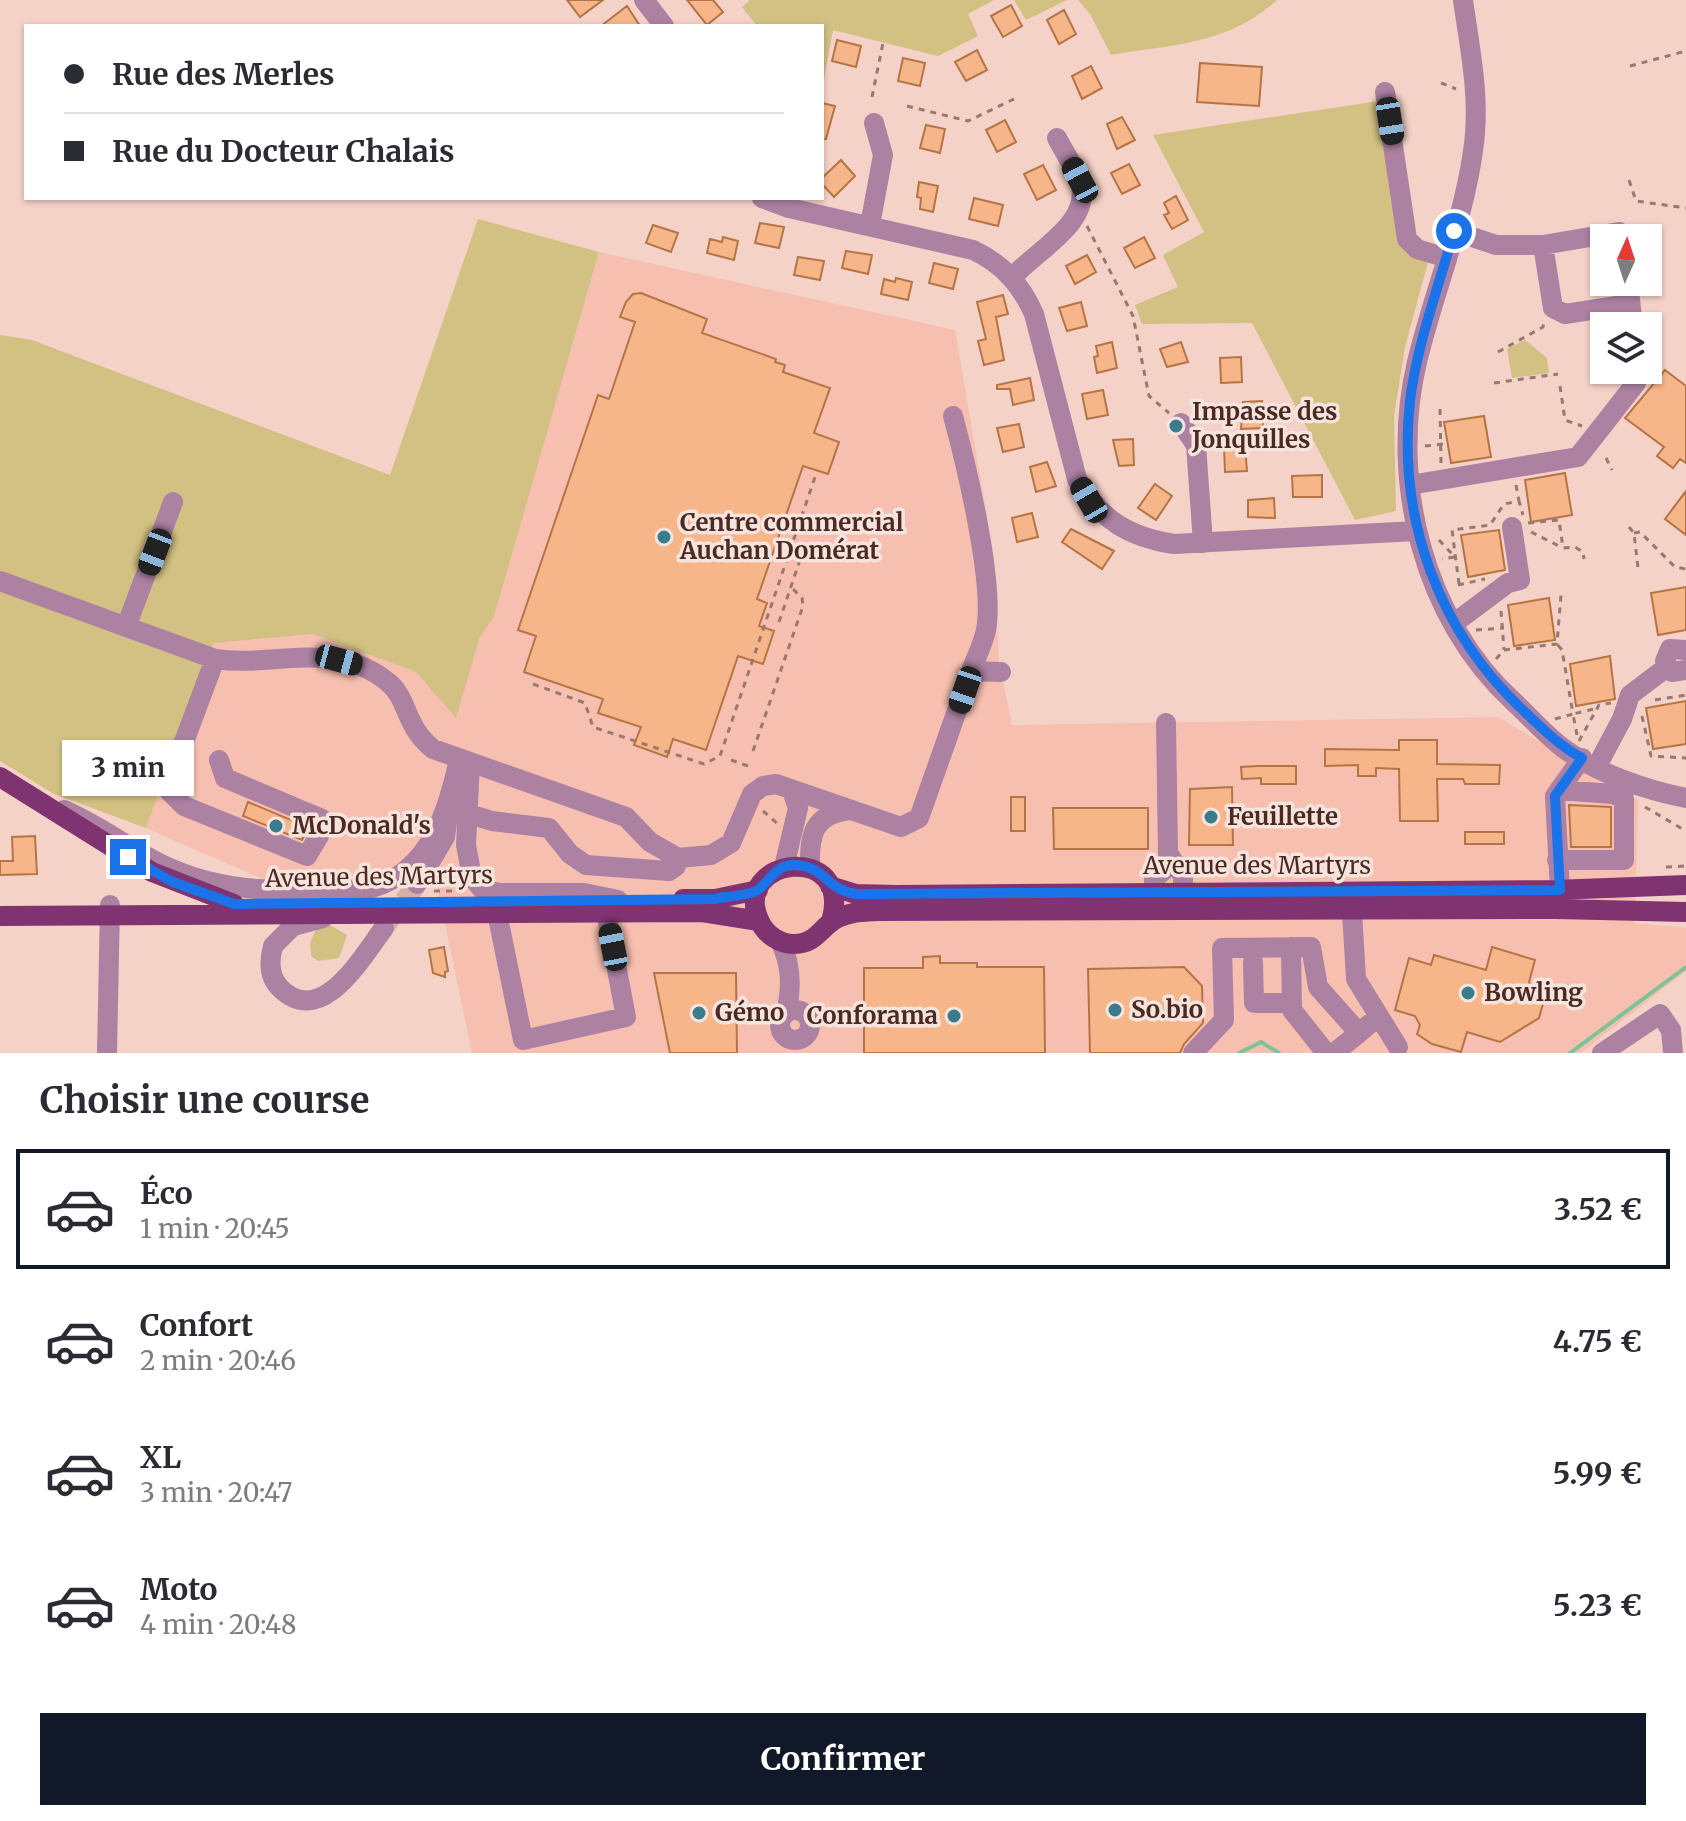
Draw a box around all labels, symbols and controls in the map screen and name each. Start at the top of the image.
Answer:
text: Rue des Merles [112,55,335,93]
car [1374,95,1406,147]
text: Rue du Docteur Chalais [112,132,454,170]
car [1058,153,1102,207]
route start [1436,213,1472,249]
north arrow [1590,224,1662,296]
map controls [1590,224,1662,384]
button: layers [1590,312,1662,384]
place label: Impasse des Jonquilles [1191,396,1337,455]
marker: Impasse des Jonquilles [1167,417,1185,435]
car [1067,473,1111,527]
place label: Centre commercial Auchan Domérat [679,507,904,566]
car [135,525,175,579]
marker: Centre commercial Auchan Domérat [655,528,673,546]
car [313,642,365,678]
car [946,663,984,717]
callout: 3 min [62,741,194,797]
text: 3 min [91,751,165,784]
place label: Feuillette [1227,801,1338,832]
marker: Feuillette [1202,808,1220,826]
place label: McDonald's [292,810,431,841]
marker: McDonald's [267,817,285,835]
route end [110,839,146,875]
street label: Avenue des Martyrs [1142,850,1371,881]
street label: Avenue des Martyrs [264,859,493,894]
car [597,921,629,973]
place label: Bowling [1484,977,1583,1008]
marker: Bowling [1459,984,1477,1002]
place label: So.bio [1131,994,1203,1025]
place label: Gémo [715,997,784,1028]
place label: Conforama [807,1000,938,1031]
marker: So.bio [1106,1001,1124,1019]
marker: Gémo [690,1004,708,1022]
marker: Conforama [945,1007,963,1025]
text: Choisir une course [40,1078,369,1123]
icon: car [44,1173,116,1245]
text: Éco [140,1174,193,1212]
text: 3.52 € [1554,1190,1642,1228]
text: 1 min · 20:45 [140,1212,290,1245]
icon: car [44,1305,116,1377]
text: Confort [140,1306,253,1344]
text: 4.75 € [1553,1322,1642,1360]
text: 2 min · 20:46 [140,1344,296,1377]
icon: car [44,1437,116,1509]
text: XL [140,1438,181,1476]
text: 5.99 € [1553,1454,1642,1492]
text: 3 min · 20:47 [140,1476,292,1509]
icon: car [44,1569,116,1641]
text: Moto [140,1570,218,1608]
text: 5.23 € [1553,1586,1642,1624]
text: 4 min · 20:48 [140,1608,297,1641]
button: Confirmer [40,1713,1646,1805]

